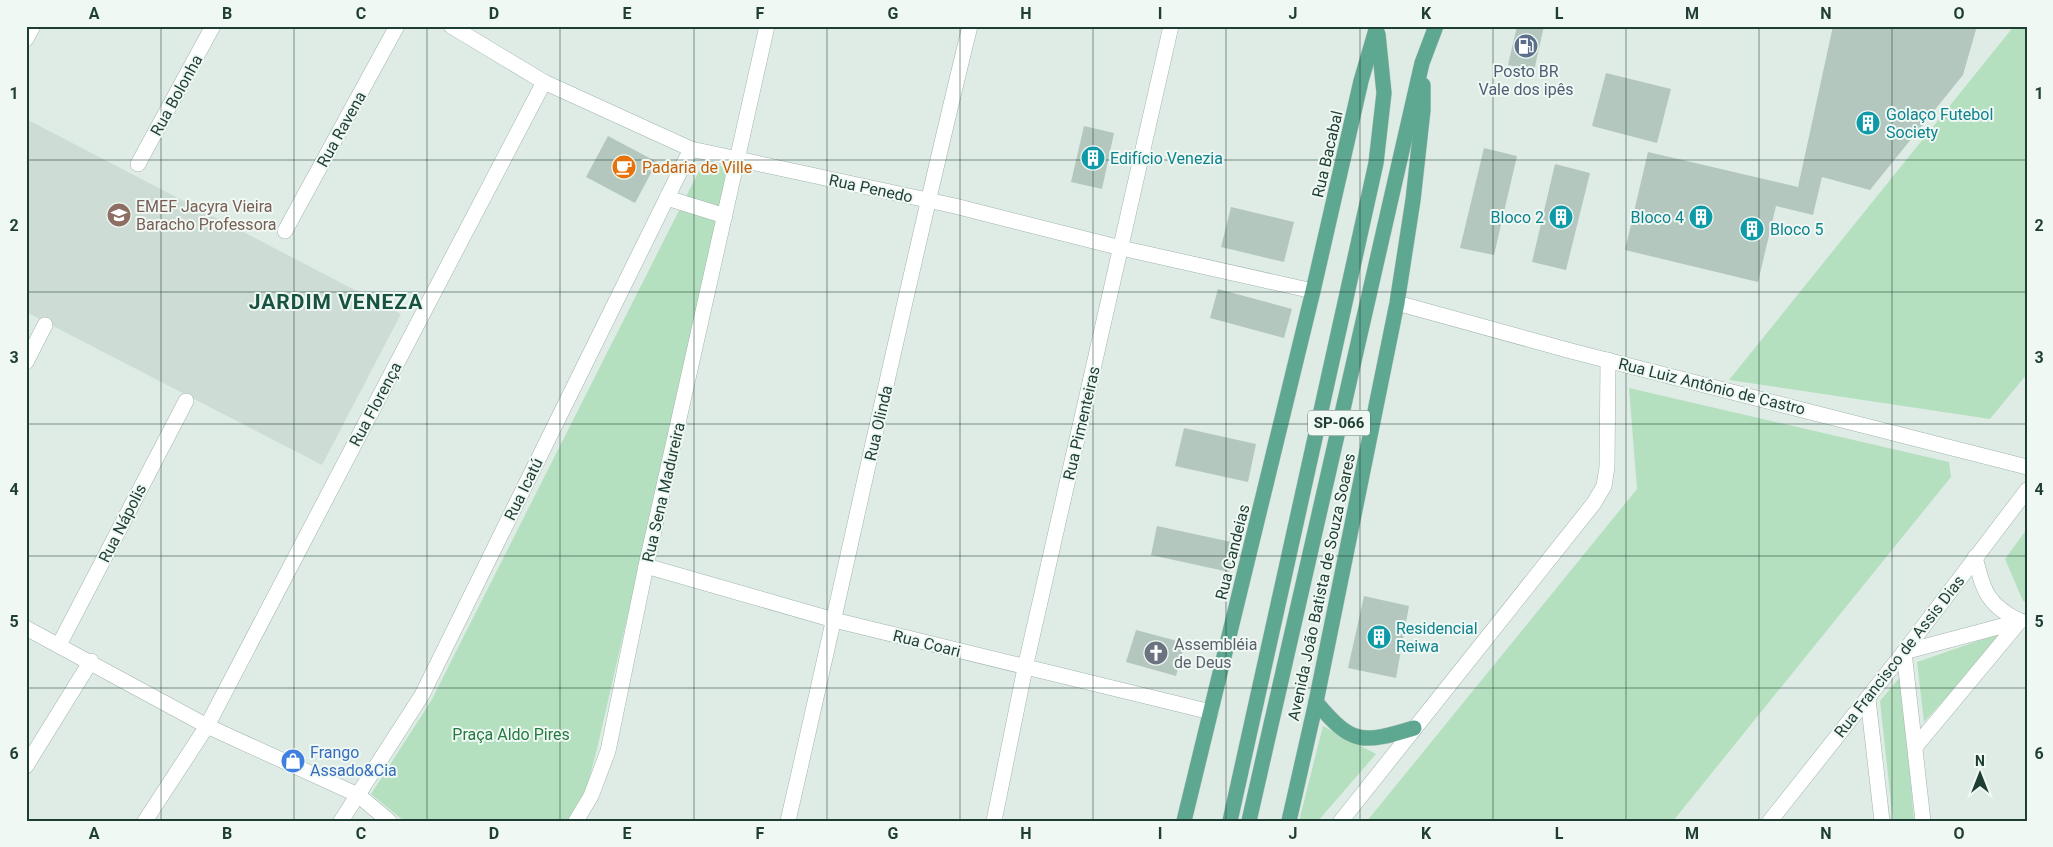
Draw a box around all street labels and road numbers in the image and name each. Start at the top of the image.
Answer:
street label: Rua Bolonha [146,51,207,139]
street label: Rua Ravena [313,88,370,170]
street label: Rua Bacabal [1308,109,1347,199]
street label: Rua Penedo [827,170,915,207]
street label: Rua Luiz Antônio de Castro [1616,354,1807,419]
street label: Rua Florença [345,359,406,450]
street label: Rua Pimenteiras [1059,364,1104,482]
street label: Rua Olinda [861,384,896,463]
road number: SP-066 [1308,410,1370,436]
street label: Rua Sena Madureira [638,420,689,564]
street label: Avenida João Batista de Souza Soares [1284,452,1359,723]
street label: Rua Icatú [500,455,547,523]
street label: Rua Nápolis [95,481,150,566]
street label: Rua Candeias [1211,502,1254,602]
street label: Rua Francisco de Assis Dias [1830,571,1969,741]
street label: Rua Coari [891,626,963,661]

